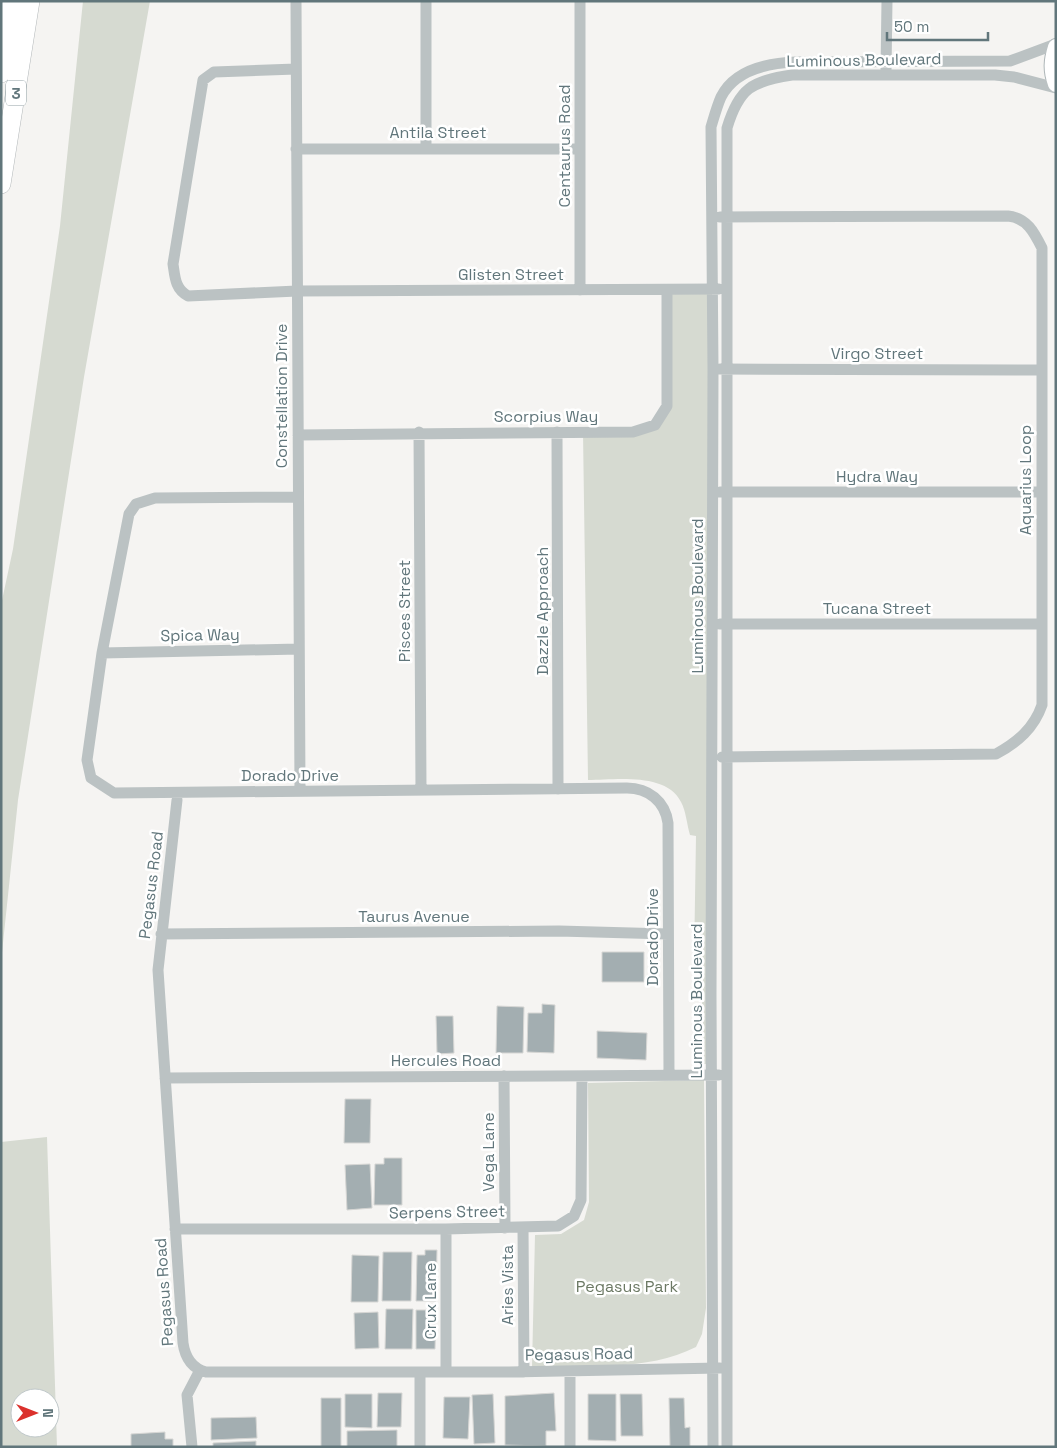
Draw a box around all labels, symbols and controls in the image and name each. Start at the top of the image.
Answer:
scale bar [887,10,988,42]
text: 50 m [894,17,929,36]
street label: Luminous Boulevard [786,48,942,72]
road number: 3 [6,80,26,106]
street label: Centaurus Road [554,84,575,208]
street label: Antila Street [389,122,487,143]
street label: Glisten Street [458,264,564,285]
street label: Constellation Drive [271,324,292,468]
street label: Virgo Street [831,343,923,364]
street label: Scorpius Way [494,406,598,427]
street label: Aquarius Loop [1015,425,1036,535]
street label: Hydra Way [836,466,918,487]
street label: Luminous Boulevard [687,518,708,674]
street label: Dazzle Approach [532,547,553,675]
street label: Pisces Street [394,560,415,662]
street label: Tucana Street [823,598,931,619]
street label: Spica Way [160,624,240,646]
street label: Dorado Drive [241,765,339,786]
street label: Pegasus Road [134,830,168,940]
street label: Dorado Drive [642,888,663,986]
street label: Taurus Avenue [358,906,470,927]
street label: Luminous Boulevard [686,923,707,1079]
street label: Hercules Road [391,1050,501,1071]
street label: Vega Lane [478,1112,499,1192]
street label: Serpens Street [389,1200,505,1224]
street label: Pegasus Road [150,1237,178,1347]
street label: Aries Vista [497,1245,518,1325]
street label: Crux Lane [420,1263,441,1339]
park label: Pegasus Park [576,1276,679,1297]
street label: Pegasus Road [525,1343,633,1365]
north arrow [10,1388,60,1438]
text: N [39,1408,57,1418]

